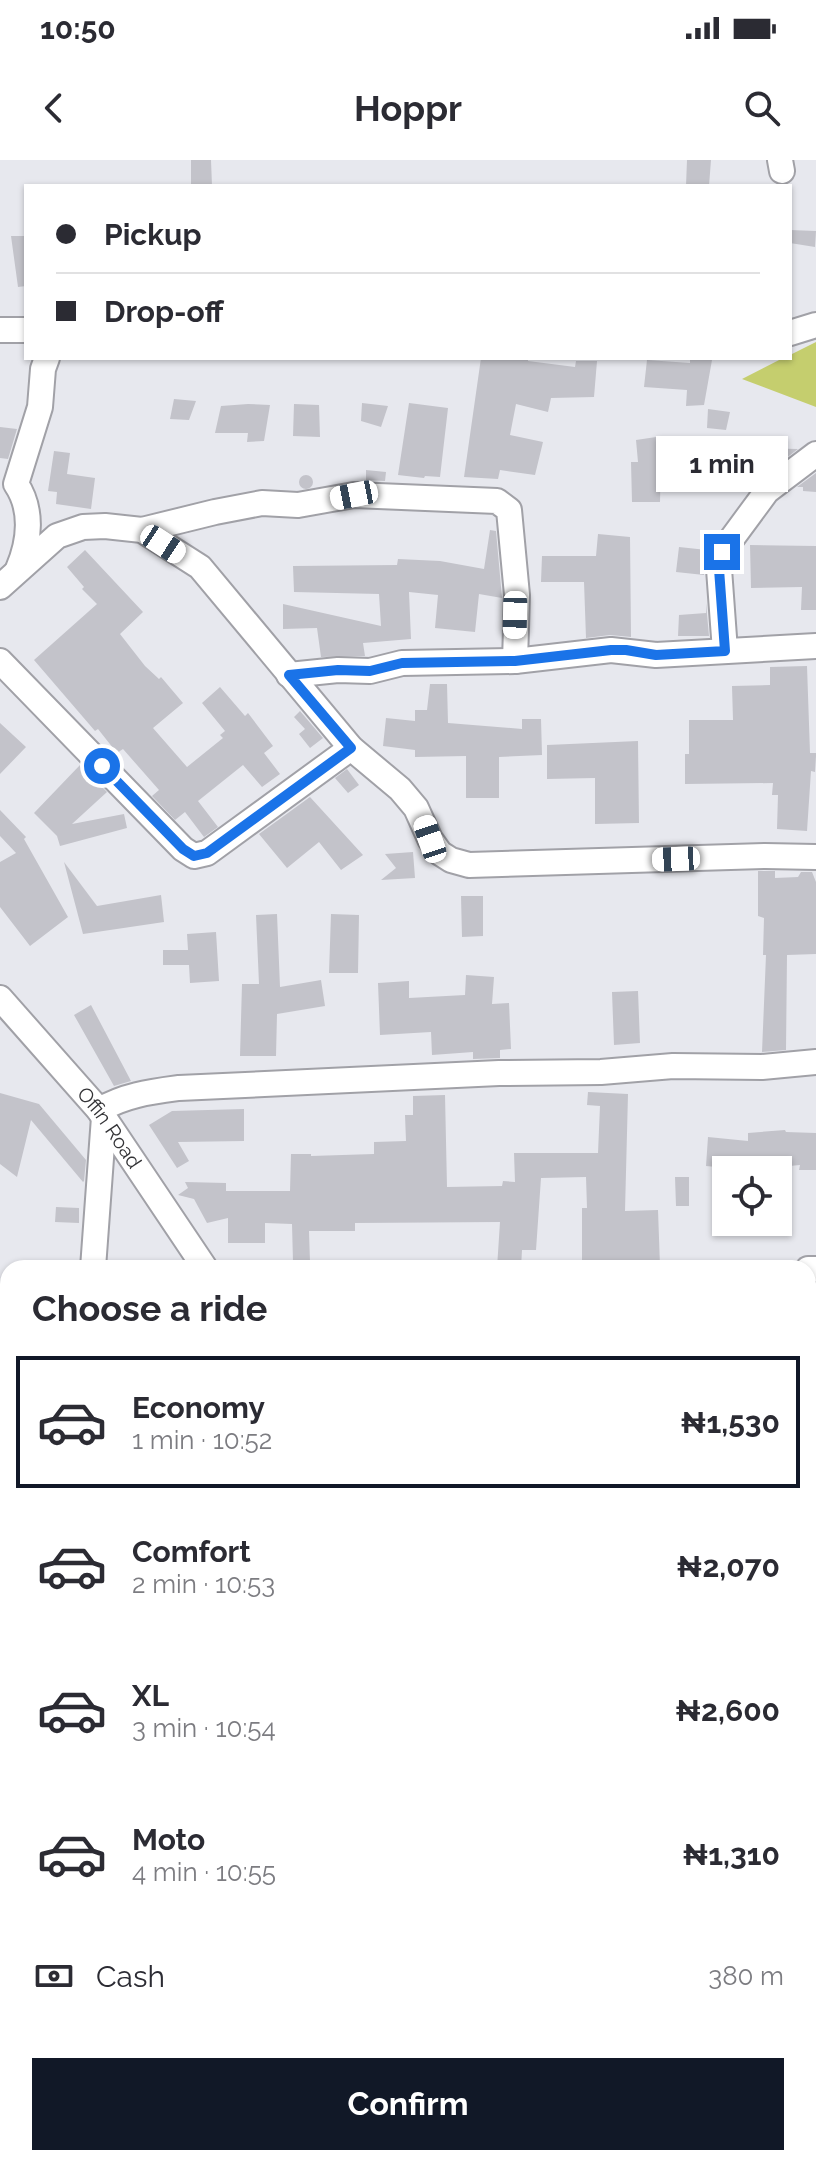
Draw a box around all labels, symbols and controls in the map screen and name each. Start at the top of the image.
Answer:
text: 10:50 [40,11,116,46]
icon: back [32,86,76,130]
icon: search [740,86,784,130]
text: Hoppr [354,87,462,129]
text: Pickup [104,217,202,252]
text: Drop-off [104,294,224,329]
callout: 1 min [656,436,788,492]
text: 1 min [689,449,755,479]
car [328,479,380,511]
car [136,521,190,567]
route end [704,534,740,570]
car [503,591,527,639]
route start [84,748,120,784]
car [411,812,449,866]
car [652,846,700,872]
street label: Offin Road [72,1082,147,1173]
map controls [712,1156,792,1236]
button: locate [712,1156,792,1236]
text: Choose a ride [32,1287,267,1329]
icon: car [36,1386,108,1458]
text: Economy [132,1390,265,1425]
text: ₦1,530 [681,1405,780,1440]
text: 1 min · 10:52 [132,1425,272,1455]
icon: car [36,1530,108,1602]
text: Comfort [132,1534,251,1569]
text: ₦2,070 [677,1549,780,1584]
text: 2 min · 10:53 [132,1569,275,1599]
icon: car [36,1674,108,1746]
text: XL [132,1678,169,1713]
text: ₦2,600 [675,1693,780,1728]
text: 3 min · 10:54 [132,1713,276,1743]
icon: car [36,1818,108,1890]
text: Moto [132,1822,205,1857]
text: ₦1,310 [682,1837,780,1872]
text: 4 min · 10:55 [132,1857,276,1887]
icon: cash [32,1954,76,1998]
text: Cash [96,1959,165,1994]
text: 380 m [708,1961,784,1991]
button: Confirm [32,2058,784,2150]

